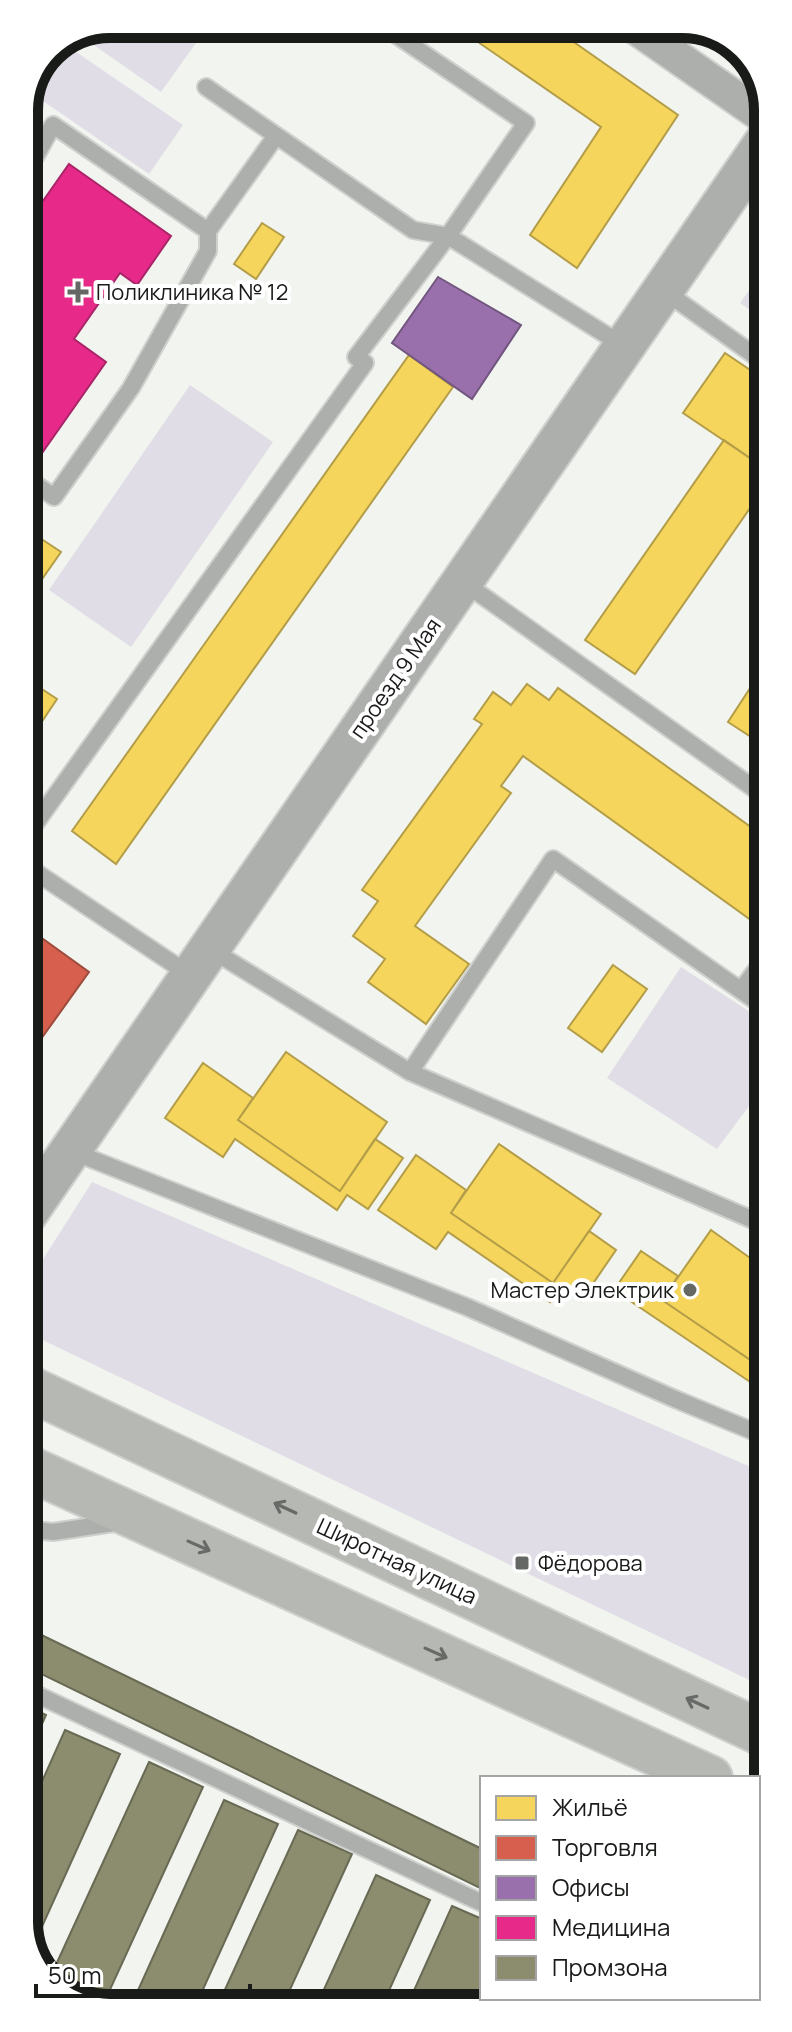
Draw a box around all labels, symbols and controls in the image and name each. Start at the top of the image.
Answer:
place label: Поликлиника № 12 [96,277,288,307]
marker: Поликлиника № 12 [67,281,89,303]
street label: проезд 9 Мая [342,612,448,744]
place label: Мастер Электрик [490,1275,675,1305]
marker: Мастер Электрик [681,1281,699,1299]
one-way arrow [273,1500,297,1515]
street label: Широтная улица [312,1511,482,1611]
one-way arrow [187,1539,211,1554]
place label: Фёдорова [538,1548,643,1578]
marker: Фёдорова [513,1554,531,1572]
one-way arrow [423,1647,448,1662]
one-way arrow [685,1695,709,1710]
legend [480,1776,760,2000]
text: Жильё [552,1790,628,1823]
text: Торговля [552,1830,658,1863]
text: Офисы [552,1870,630,1903]
text: Медицина [552,1910,670,1943]
scale bar [36,1948,250,1998]
text: Промзона [552,1950,667,1983]
text: 50 m [48,1958,102,1991]

